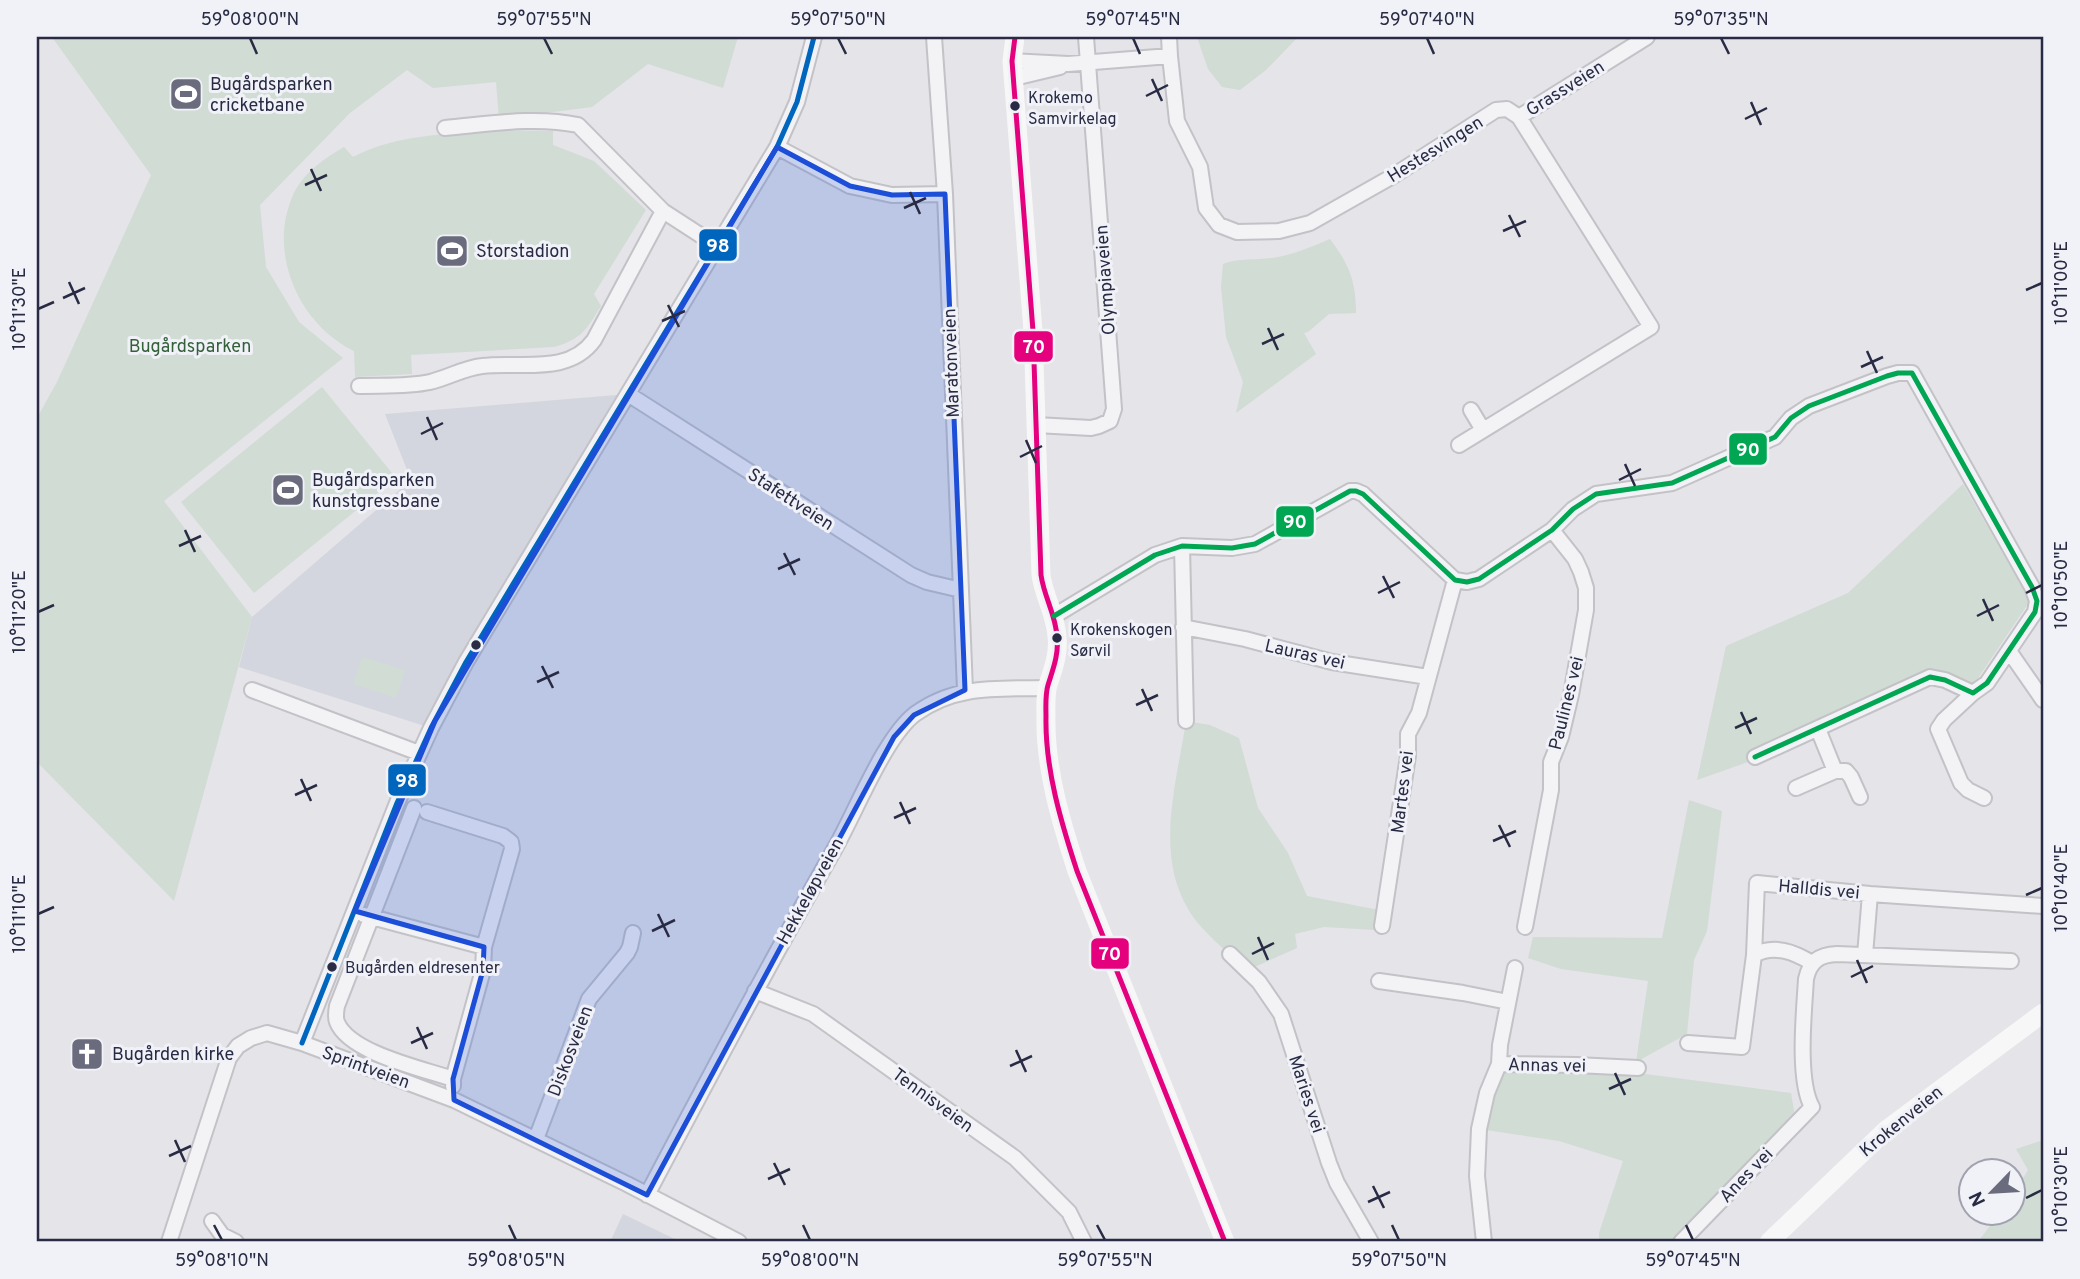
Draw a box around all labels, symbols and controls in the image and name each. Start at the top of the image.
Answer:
text: 59°08'00"N [201,9,299,32]
text: 59°07'55"N [496,9,592,32]
text: 59°07'50"N [790,9,886,32]
text: 59°07'45"N [1085,9,1181,32]
text: 59°07'40"N [1379,9,1475,32]
text: 59°07'35"N [1673,9,1769,32]
street label: Grassveien [1522,56,1609,122]
place label: Bugårdsparken cricketbane [210,74,333,118]
sports icon: Bugårdsparken cricketbane [167,75,205,113]
place label: Krokemo Samvirkelag [1028,89,1117,130]
marker: Krokemo Samvirkelag [1008,99,1022,113]
street label: Hestesvingen [1384,112,1488,189]
street label: Olympiaveien [1091,224,1122,336]
line badge: 98 [698,228,738,262]
sports icon: Storstadion [433,232,471,270]
text: 98 [706,235,730,259]
place label: Storstadion [476,241,569,264]
text: 10°11'00"E [2051,241,2074,325]
text: 10°11'30"E [9,267,32,351]
street label: Maratonveien [939,308,966,418]
line badge: 70 [1013,330,1054,363]
park label: Bugårdsparken [129,336,251,359]
text: 70 [1023,336,1045,360]
line badge: 90 [1728,432,1768,466]
text: 90 [1736,439,1760,463]
street label: Stafettveien [743,464,838,537]
place label: Bugårdsparken kunstgressbane [312,470,440,514]
sports icon: Bugårdsparken kunstgressbane [269,471,307,509]
line badge: 90 [1275,505,1315,538]
text: 90 [1283,511,1307,535]
text: 10°10'50"E [2051,541,2074,629]
text: 10°11'20"E [9,570,32,654]
place label: Krokenskogen Sørvil [1070,621,1173,662]
marker: Krokenskogen Sørvil [1050,631,1064,645]
street label: Lauras vei [1262,635,1347,676]
unlabelled marker [469,638,483,652]
street label: Paulines vei [1545,654,1590,753]
street label: Martes vei [1387,750,1420,835]
line badge: 98 [387,763,427,797]
text: 98 [395,770,419,794]
street label: Hekkeløpveien [772,834,850,949]
text: 10°10'40"E [2051,844,2074,932]
text: 10°11'10"E [9,874,32,954]
street label: Halldis vei [1777,875,1861,906]
line badge: 70 [1090,937,1130,970]
text: 70 [1099,943,1121,967]
place label: Bugården eldresenter [345,959,500,979]
marker: Bugården eldresenter [325,960,339,974]
street label: Diskosveien [544,1003,599,1100]
church icon: Bugården kirke [68,1035,106,1073]
street label: Sprintveien [318,1042,413,1095]
place label: Bugården kirke [112,1044,234,1067]
street label: Maries vei [1282,1053,1329,1136]
street label: Annas vei [1508,1054,1586,1079]
street label: Tennisveien [887,1064,977,1139]
street label: Krokenveien [1856,1081,1948,1163]
street label: Anes vei [1715,1144,1779,1209]
text: 10°10'30"E [2051,1146,2074,1234]
north arrow [1958,1156,2028,1226]
text: N [1965,1187,1992,1210]
text: 59°08'10"N [175,1250,269,1273]
text: 59°08'05"N [467,1250,565,1273]
text: 59°08'00"N [761,1250,859,1273]
text: 59°07'55"N [1057,1250,1153,1273]
text: 59°07'50"N [1351,1250,1447,1273]
text: 59°07'45"N [1645,1250,1741,1273]

